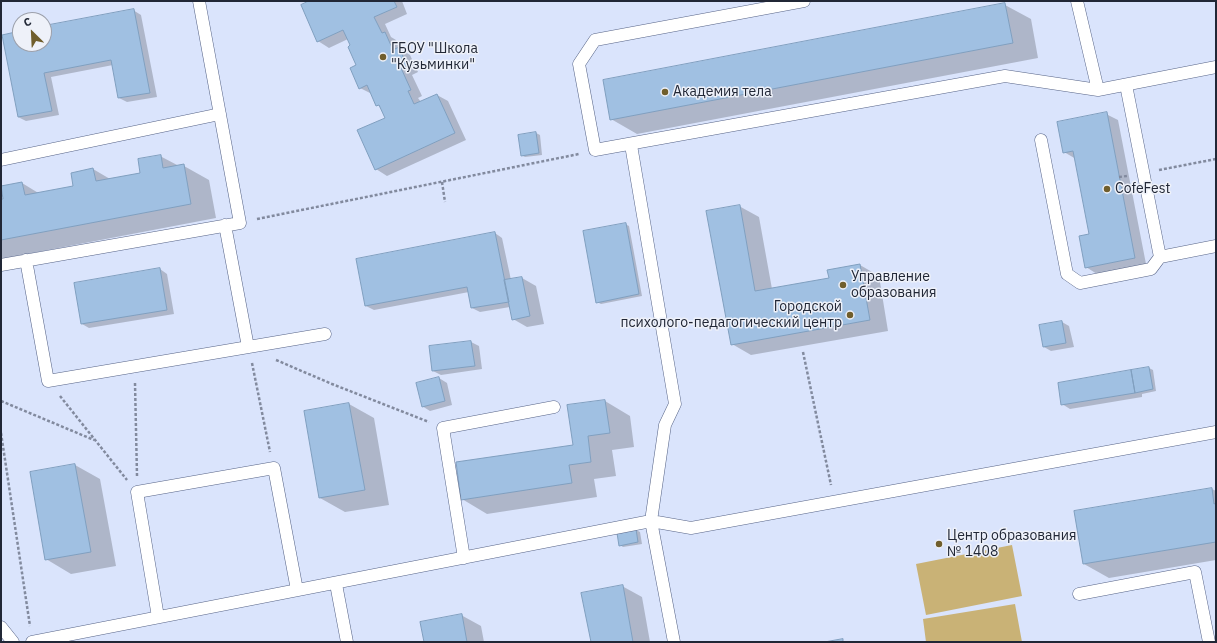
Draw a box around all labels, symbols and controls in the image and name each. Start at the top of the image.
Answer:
north arrow [12,12,52,52]
text: С [21,14,34,30]
place label: ГБОУ "Школа "Кузьминки" [391,41,478,74]
marker: ГБОУ "Школа "Кузьминки" [378,52,388,62]
place label: Академия тела [673,84,772,100]
marker: Академия тела [660,87,670,97]
place label: CofeFest [1115,181,1170,197]
marker: CofeFest [1102,184,1112,194]
place label: Управление образования [851,269,936,302]
marker: Управление образования [838,280,848,290]
place label: Городской психолого-педагогический центр [621,299,842,332]
marker: Городской психолого-педагогический центр [845,310,855,320]
place label: Центр образования № 1408 [947,528,1077,560]
marker: Центр образования № 1408 [934,539,944,549]

